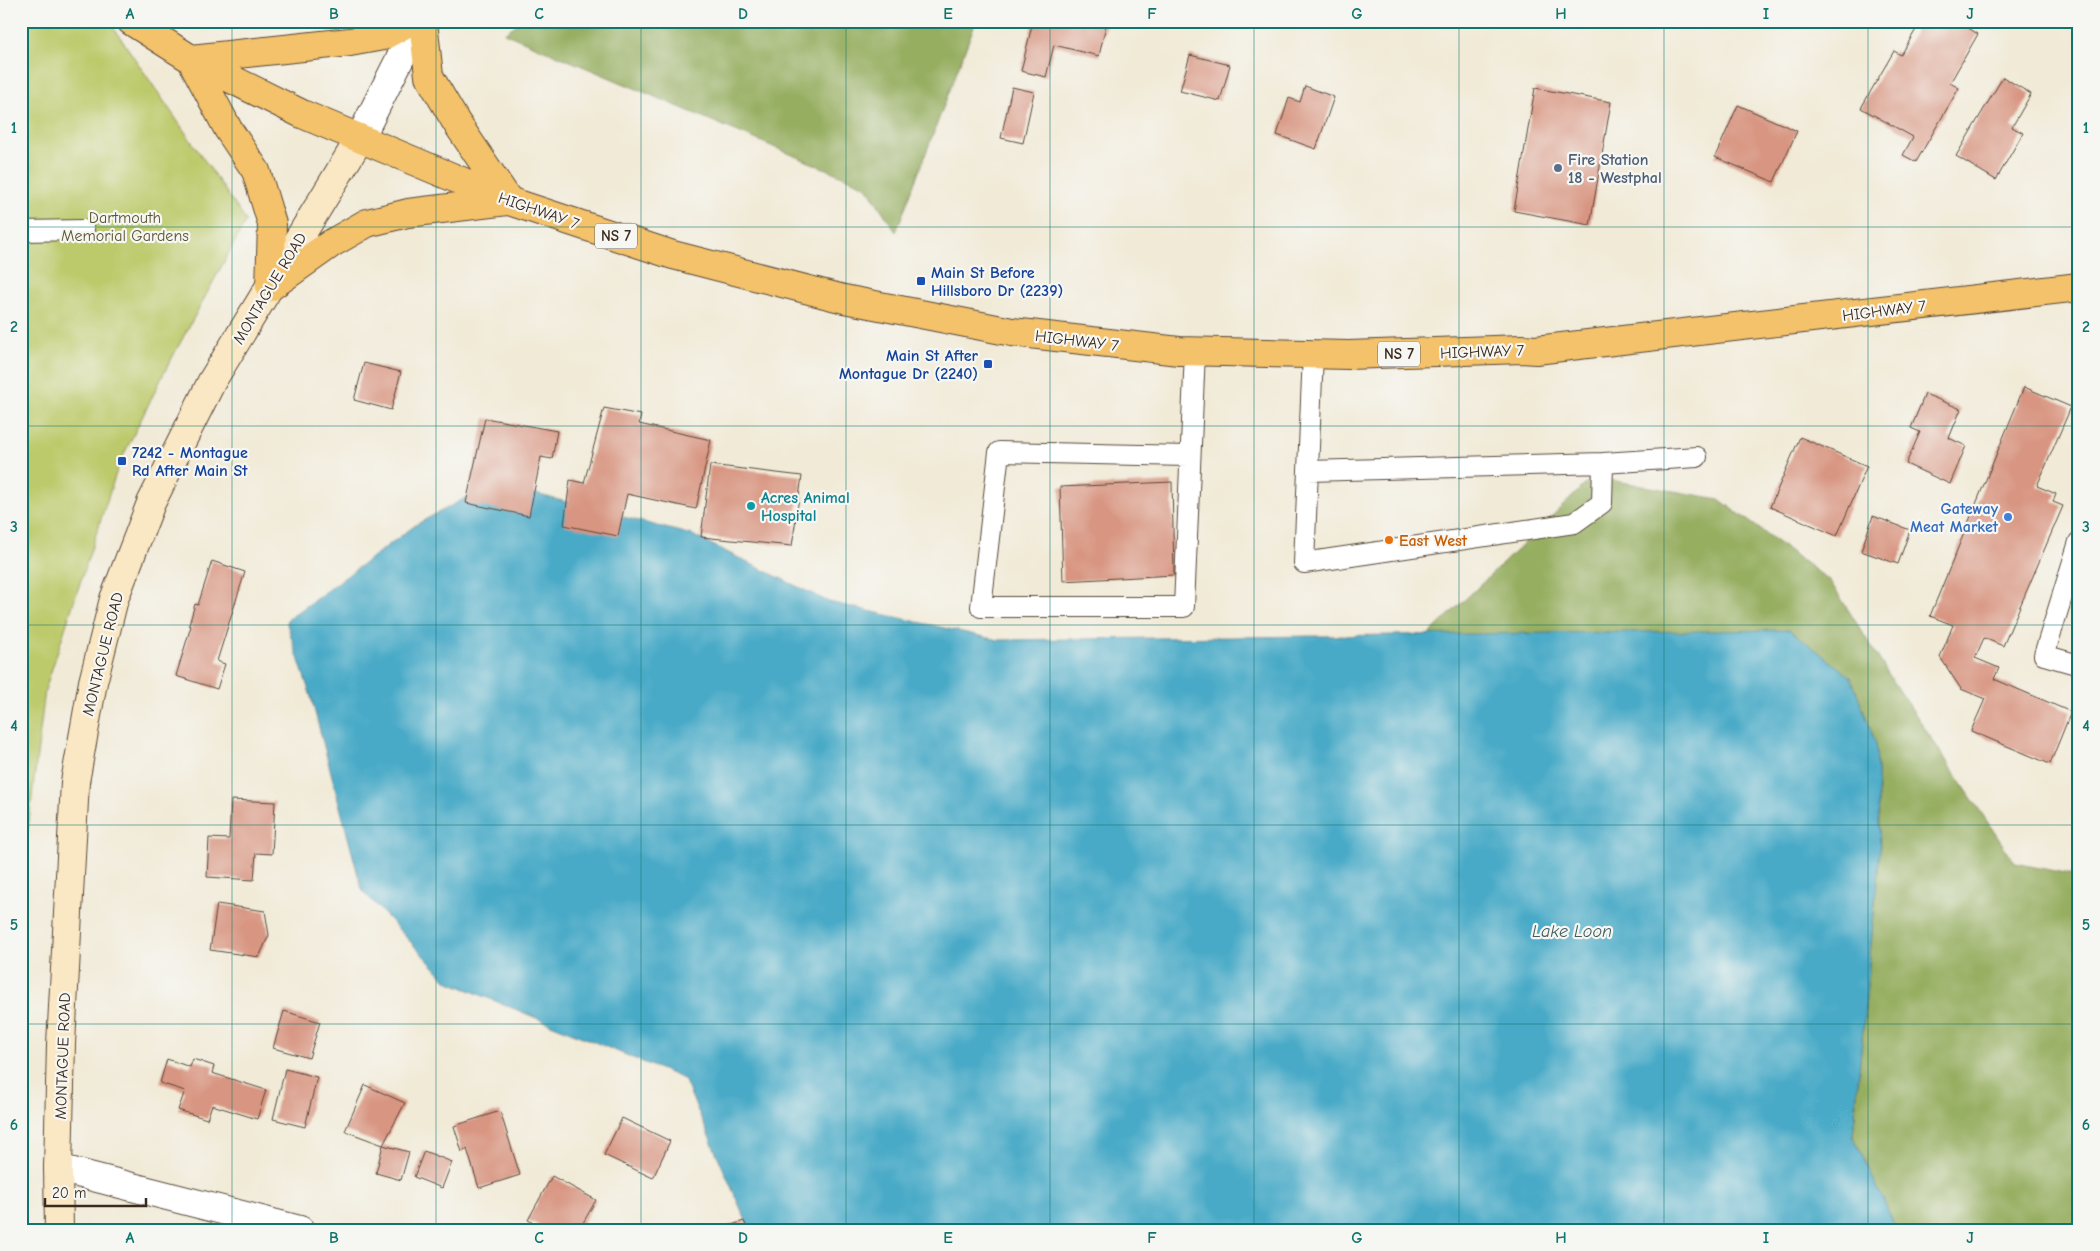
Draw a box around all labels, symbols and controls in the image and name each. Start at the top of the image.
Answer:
text: A [126,5,135,23]
text: B [329,5,339,23]
text: C [534,5,544,23]
text: D [738,5,748,23]
text: E [943,5,953,23]
text: F [1147,5,1157,23]
text: G [1351,5,1363,23]
text: H [1555,5,1567,23]
text: I [1763,5,1769,23]
text: J [1966,5,1974,23]
text: 1 [11,119,17,137]
text: 1 [2083,119,2089,137]
place label: Fire Station 18 - Westphal [1568,151,1662,187]
marker: Fire Station 18 - Westphal [1552,162,1564,174]
street label: HIGHWAY 7 [496,189,582,233]
park label: Dartmouth Memorial Gardens [61,209,189,245]
road number: NS 7 [595,224,637,248]
street label: MONTAGUE ROAD [229,229,310,348]
place label: Main St Before Hillsboro Dr (2239) [931,264,1063,300]
marker: Main St Before Hillsboro Dr (2239) [915,275,927,287]
street label: HIGHWAY 7 [1841,297,1927,325]
text: 2 [10,318,18,336]
text: 2 [2082,318,2090,336]
street label: HIGHWAY 7 [1034,327,1120,355]
road number: NS 7 [1378,342,1420,366]
street label: HIGHWAY 7 [1440,342,1525,362]
place label: Main St After Montague Dr (2240) [839,347,979,383]
marker: Main St After Montague Dr (2240) [982,358,994,370]
place label: 7242 - Montague Rd After Main St [132,444,248,480]
marker: 7242 - Montague Rd After Main St [116,455,128,467]
place label: Acres Animal Hospital [761,489,850,525]
marker: Acres Animal Hospital [745,500,757,512]
place label: Gateway Meat Market [1910,500,1999,536]
marker: Gateway Meat Market [2002,511,2014,523]
text: 3 [10,518,18,536]
text: 3 [2082,518,2090,536]
place label: East West [1399,532,1468,550]
marker: East West [1383,534,1395,546]
street label: MONTAGUE ROAD [79,590,127,718]
text: 4 [10,717,18,735]
text: 4 [2082,717,2090,735]
text: 5 [10,916,18,934]
text: 5 [2082,916,2090,934]
water label: Lake Loon [1532,921,1612,942]
street label: MONTAGUE ROAD [52,992,74,1120]
text: 6 [10,1116,18,1134]
text: 6 [2082,1116,2090,1134]
scale bar [45,1176,146,1208]
text: 20 m [52,1184,86,1202]
text: A [126,1229,135,1247]
text: B [329,1229,339,1247]
text: C [534,1229,544,1247]
text: D [738,1229,748,1247]
text: E [943,1229,953,1247]
text: F [1147,1229,1157,1247]
text: G [1351,1229,1363,1247]
text: H [1555,1229,1567,1247]
text: I [1763,1229,1769,1247]
text: J [1966,1229,1974,1247]

